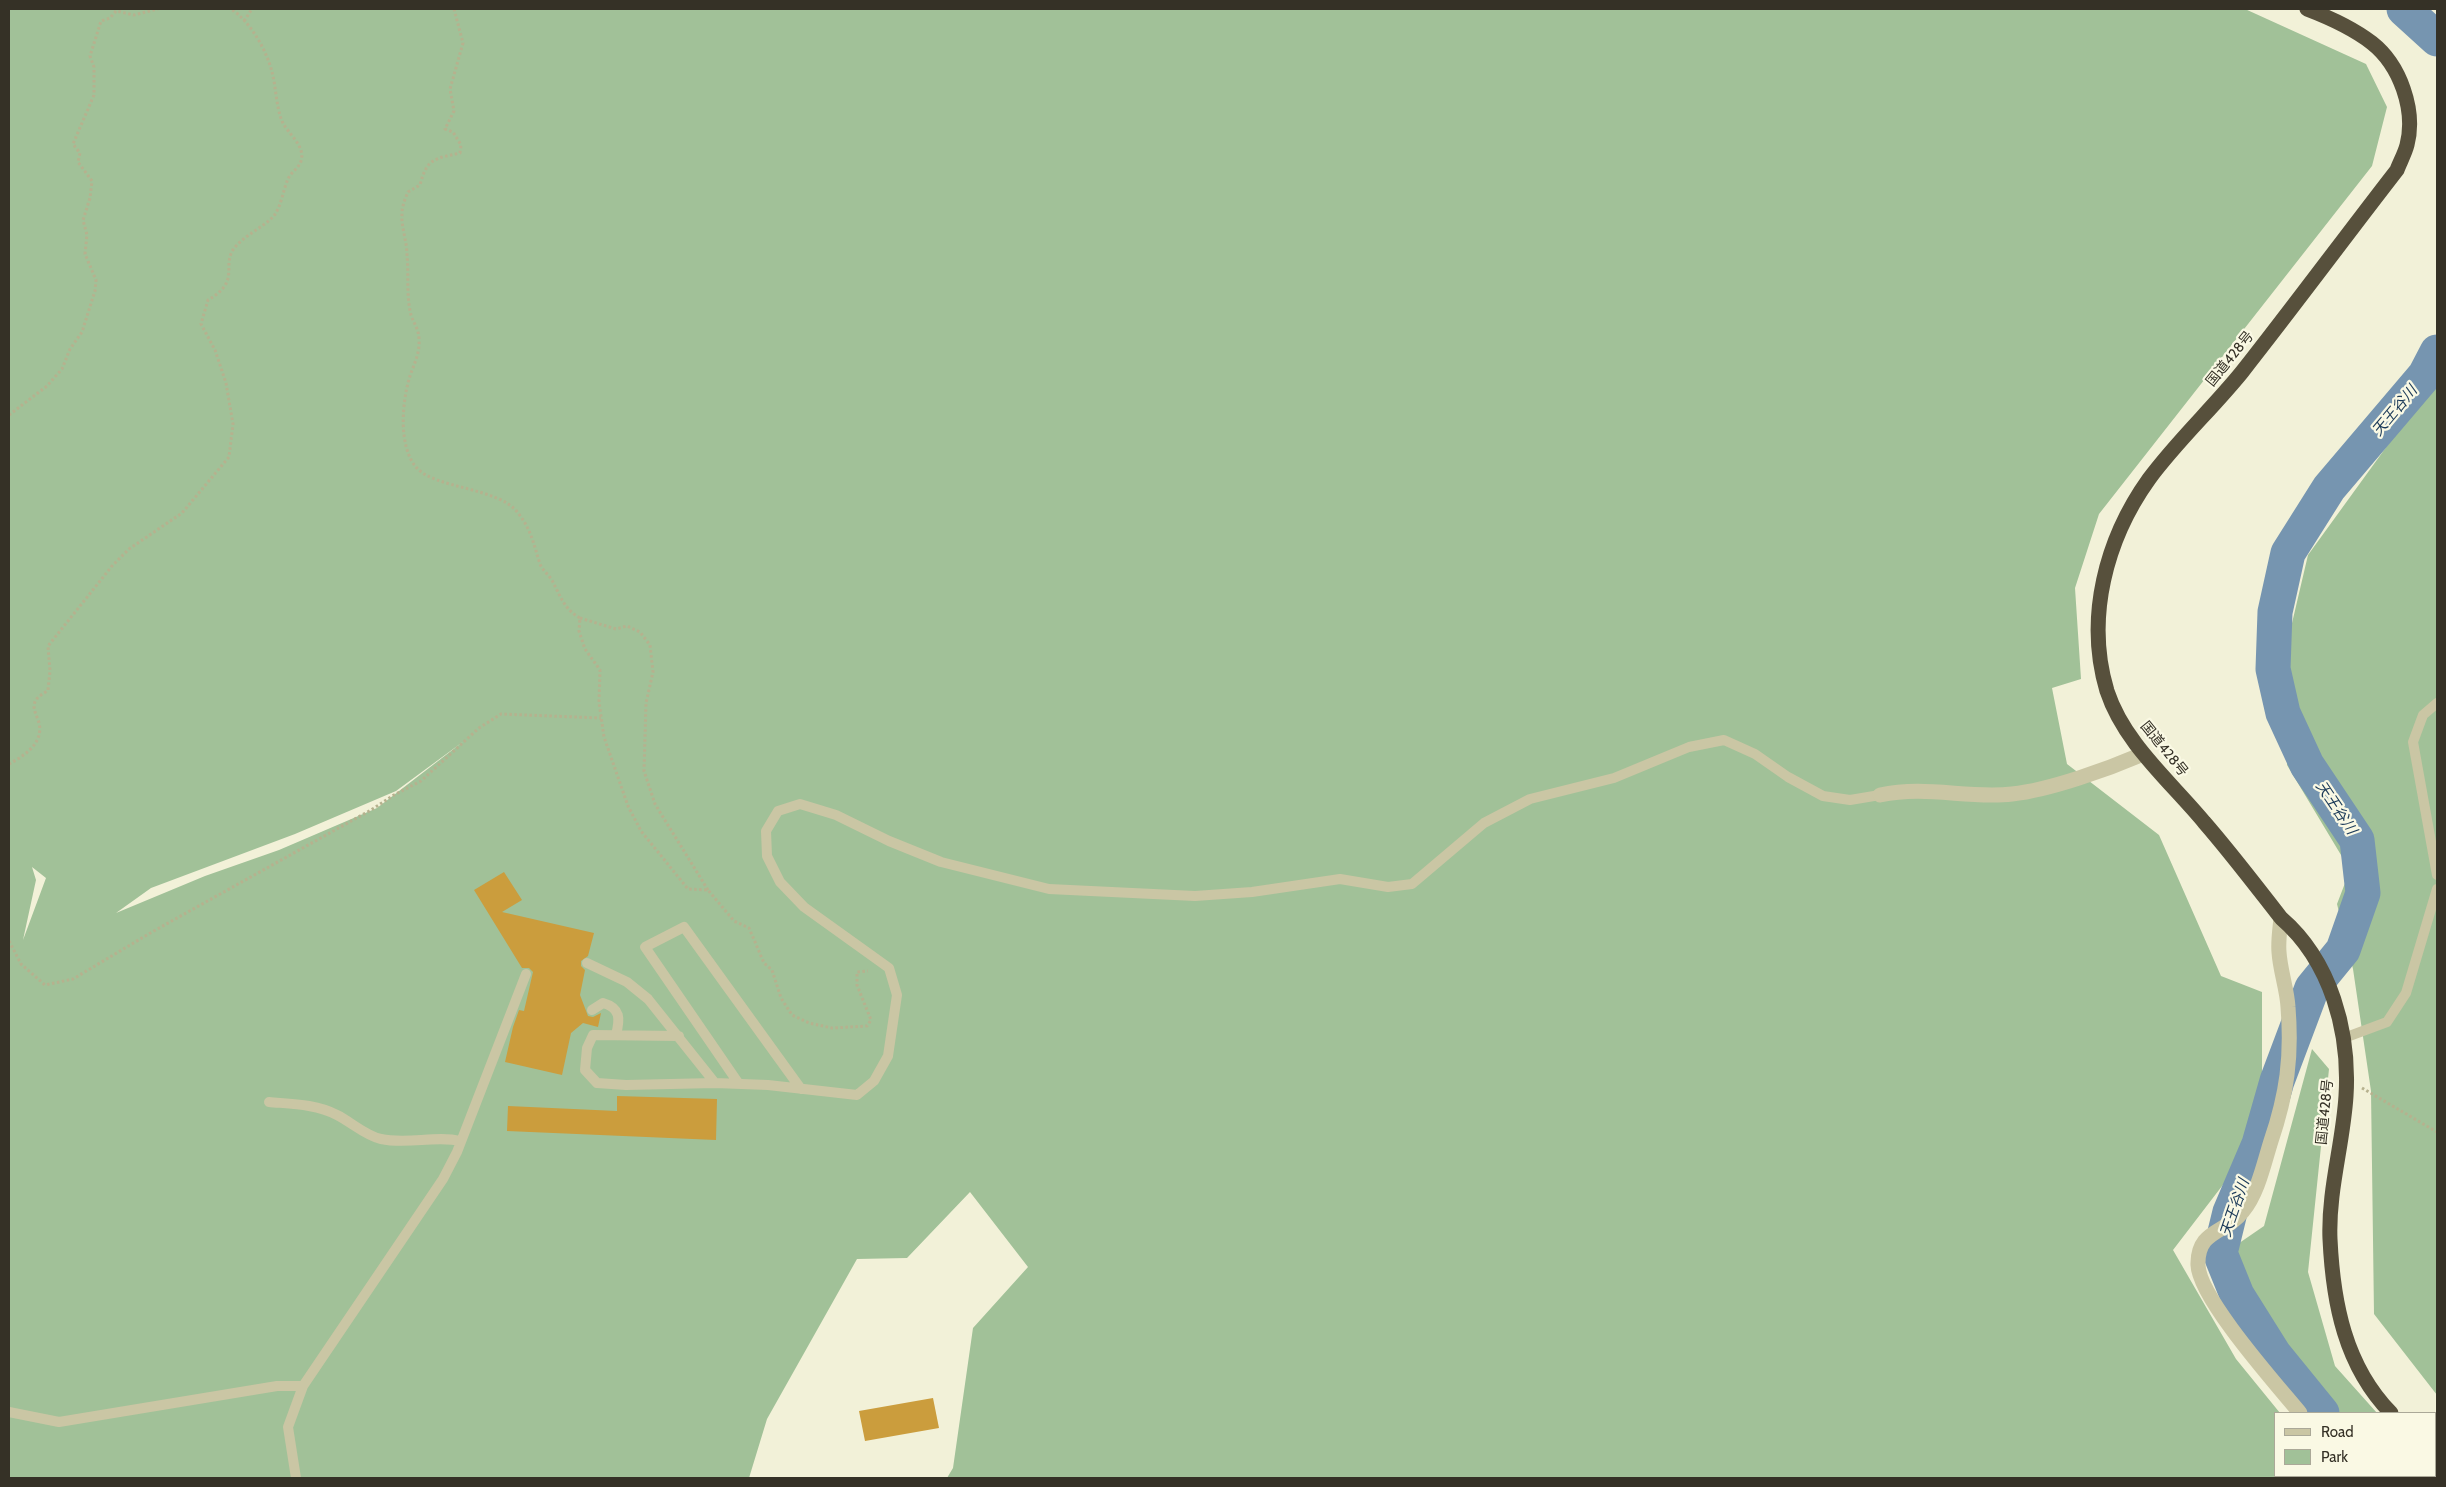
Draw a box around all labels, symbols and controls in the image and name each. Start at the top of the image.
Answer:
street label: 国道428号 [2203,328,2257,390]
water label: 天王谷川 [2369,382,2421,440]
street label: 国道428号 [2137,718,2191,780]
water label: 天王谷川 [2312,778,2360,838]
street label: 国道428号 [2313,1078,2337,1146]
water label: 天王谷川 [2217,1177,2253,1239]
legend [2274,1412,2436,1477]
text: Road [2321,1423,2354,1441]
text: Park [2321,1448,2348,1466]

